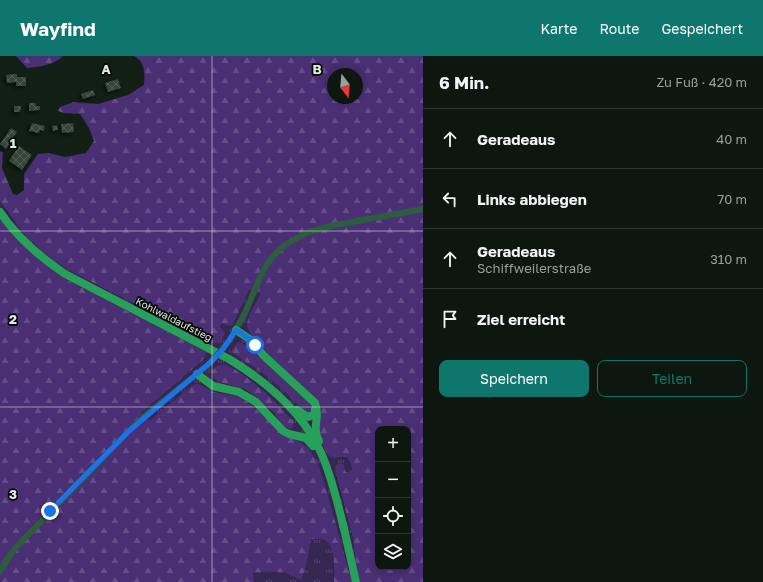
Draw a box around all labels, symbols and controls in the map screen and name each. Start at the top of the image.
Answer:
text: Wayfind [20,17,96,40]
text: Karte [541,20,577,37]
text: Route [599,20,639,37]
text: Gespeichert [661,20,743,37]
text: A [101,61,111,77]
text: B [312,61,322,77]
north arrow [327,68,363,104]
text: 6 Min. [439,72,490,93]
text: Zu Fuß · 420 m [657,74,747,90]
icon: ahead [439,128,461,150]
text: Geradeaus [477,130,555,148]
text: 40 m [716,131,747,147]
text: 1 [10,135,17,151]
icon: left [439,188,461,210]
text: Links abbiegen [477,190,587,208]
text: 70 m [717,191,747,207]
text: Geradeaus [477,242,555,260]
icon: ahead [439,248,461,270]
text: 310 m [710,251,747,267]
text: Schiffweilerstraße [477,260,591,276]
street label: Kohlwaldaufstieg [134,295,214,343]
icon: arrive [439,308,461,330]
text: Ziel erreicht [477,310,565,328]
text: 2 [9,311,17,327]
route start [246,336,264,354]
button: Speichern [439,360,589,397]
button: Teilen [597,360,747,397]
map controls [375,426,411,570]
button: + [375,426,411,462]
button: − [375,462,411,498]
text: 3 [9,486,17,502]
button: locate [375,498,411,534]
route end [41,502,59,520]
button: layers [375,534,411,570]

